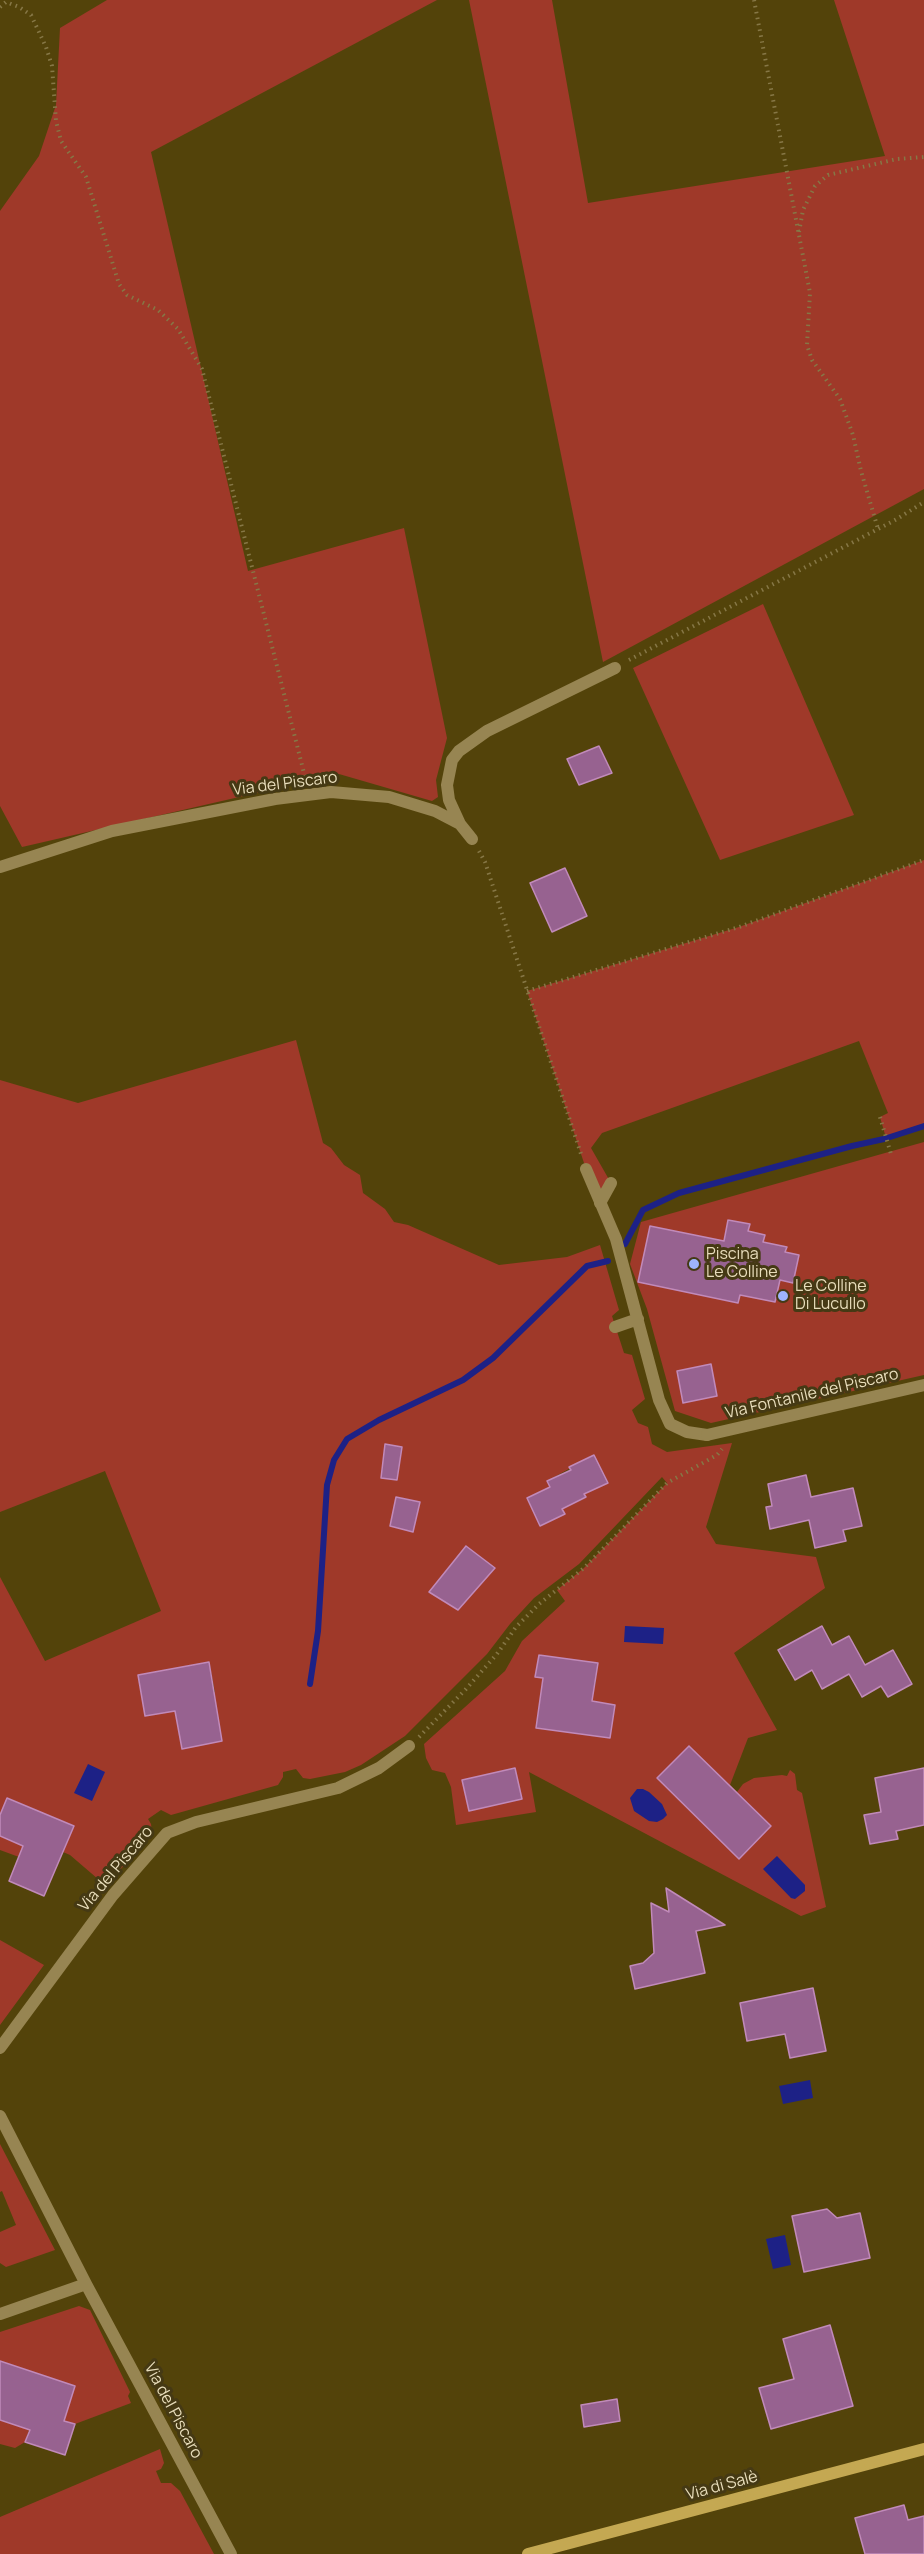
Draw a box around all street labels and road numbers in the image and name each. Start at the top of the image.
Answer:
street label: Via del Piscaro [231,768,339,800]
street label: Via Fontanile del Piscaro [724,1365,900,1423]
street label: Via del Piscaro [75,1822,157,1916]
street label: Via del Piscaro [140,2360,206,2462]
street label: Via di Salè [684,2467,760,2505]

